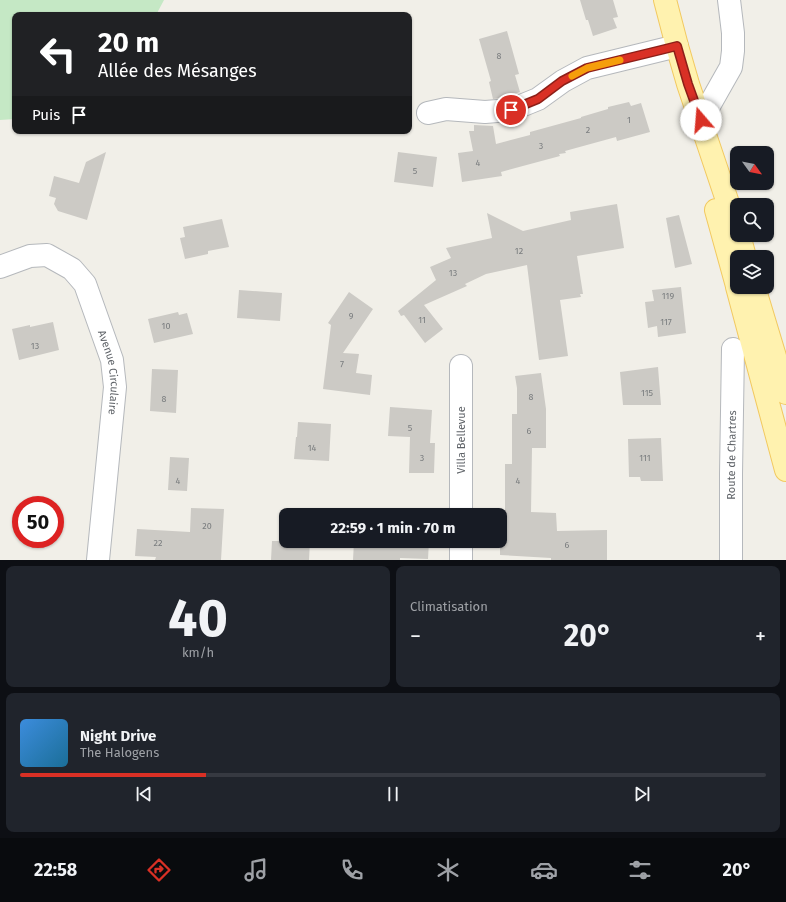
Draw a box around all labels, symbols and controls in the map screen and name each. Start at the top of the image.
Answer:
text: 20 m [98,26,159,59]
icon: left [32,28,84,80]
house number: 8 [497,51,502,61]
text: Allée des Mésanges [98,60,257,82]
pin [494,93,528,127]
icon: arrive [500,99,522,121]
position arrow [680,99,722,141]
icon: arrive [68,104,90,126]
text: Puis [32,106,60,124]
house number: 1 [627,115,631,125]
house number: 2 [586,125,590,135]
house number: 3 [539,141,543,151]
north arrow [730,146,774,190]
map controls [730,146,774,294]
house number: 4 [476,158,481,168]
house number: 5 [413,166,418,176]
button: search [730,198,774,242]
house number: 12 [515,246,523,256]
button: layers [730,250,774,294]
house number: 13 [449,268,457,278]
house number: 119 [662,291,674,301]
house number: 9 [349,311,354,321]
house number: 11 [418,315,426,325]
house number: 117 [660,317,672,327]
house number: 10 [162,321,170,331]
street label: Avenue Circulaire [95,328,121,415]
house number: 13 [31,341,39,351]
house number: 7 [340,359,344,369]
house number: 115 [641,388,654,398]
house number: 8 [529,392,534,402]
house number: 8 [162,394,167,404]
street label: Villa Bellevue [455,406,468,474]
street label: Route de Chartres [725,410,739,500]
house number: 5 [408,423,413,433]
house number: 6 [527,426,532,436]
house number: 14 [308,443,317,453]
house number: 3 [420,453,424,463]
house number: 111 [639,453,651,463]
house number: 4 [176,476,181,486]
house number: 4 [516,476,521,486]
speed limit sign: 50 [12,496,64,548]
text: 22:59 · 1 min · 70 m [331,519,455,537]
house number: 20 [202,521,212,531]
house number: 22 [154,538,162,548]
house number: 6 [565,540,570,550]
text: 40 [168,587,228,650]
text: Climatisation [410,599,488,614]
text: 20° [564,618,612,654]
text: − [410,623,421,650]
text: + [755,623,766,650]
text: km/h [182,645,214,660]
text: Night Drive [80,727,156,745]
text: The Halogens [80,745,159,760]
icon: previous [133,783,155,805]
icon: pause [382,783,404,805]
icon: next [631,783,653,805]
icon: directions [145,856,173,884]
icon: music [242,856,270,884]
icon: phone [338,856,366,884]
icon: climate [434,856,462,884]
icon: car [530,856,558,884]
icon: filters [626,856,654,884]
text: 22:58 [34,859,77,881]
text: 20° [723,859,752,881]

